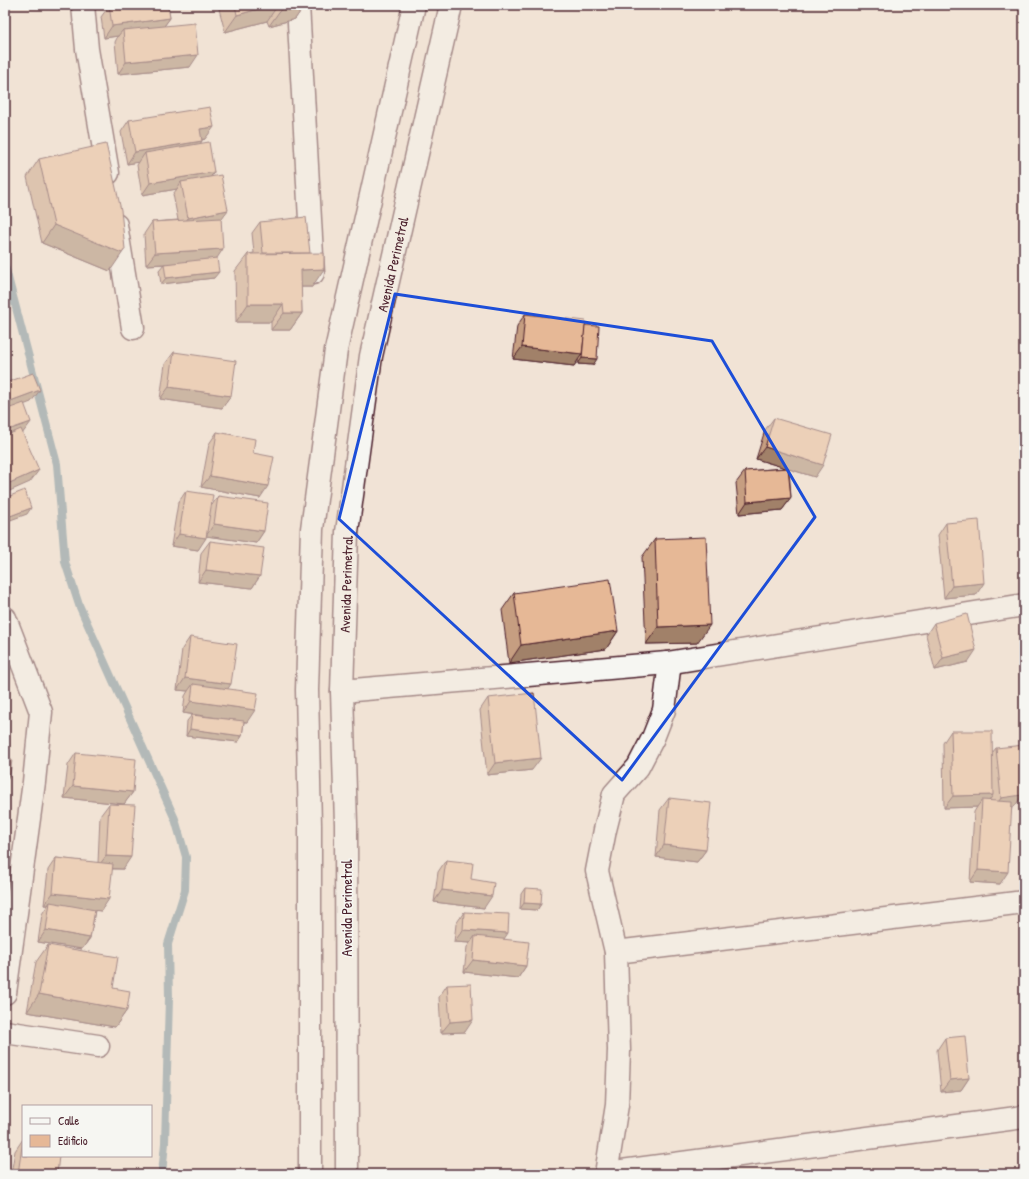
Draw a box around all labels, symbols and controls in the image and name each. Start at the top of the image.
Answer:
street label: Avenida Perimetral [372,214,412,314]
street label: Avenida Perimetral [334,535,356,633]
street label: Avenida Perimetral [337,859,356,956]
legend [22,1105,152,1157]
text: Calle [58,1112,79,1129]
text: Edificio [58,1132,88,1149]

